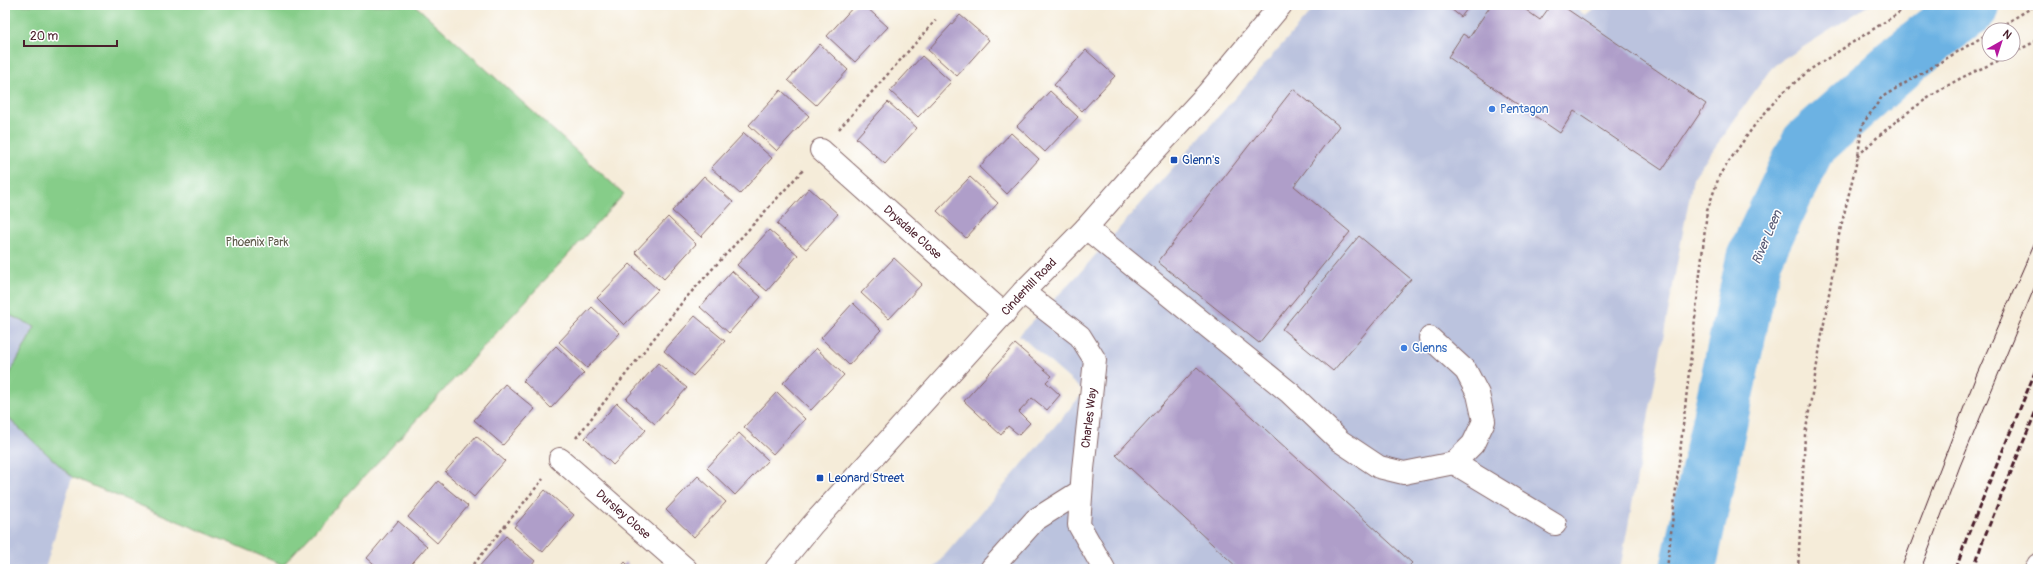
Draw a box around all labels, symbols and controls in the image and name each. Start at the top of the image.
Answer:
scale bar [24,22,117,48]
north arrow [1981,22,2021,62]
text: N [2000,27,2014,42]
text: 20 m [30,29,59,44]
place label: Pentagon [1500,102,1549,117]
marker: Pentagon [1487,104,1497,114]
place label: Glenn's [1182,153,1220,168]
marker: Glenn's [1169,155,1179,165]
street label: Drysdale Close [880,202,945,263]
water label: River Leen [1748,207,1786,267]
park label: Phoenix Park [226,235,288,250]
street label: Cinderhill Road [998,255,1060,319]
place label: Glenns [1412,341,1448,356]
marker: Glenns [1399,343,1409,353]
street label: Charles Way [1078,387,1101,449]
place label: Leonard Street [828,471,905,486]
marker: Leonard Street [815,473,825,483]
street label: Dursley Close [593,487,653,543]

